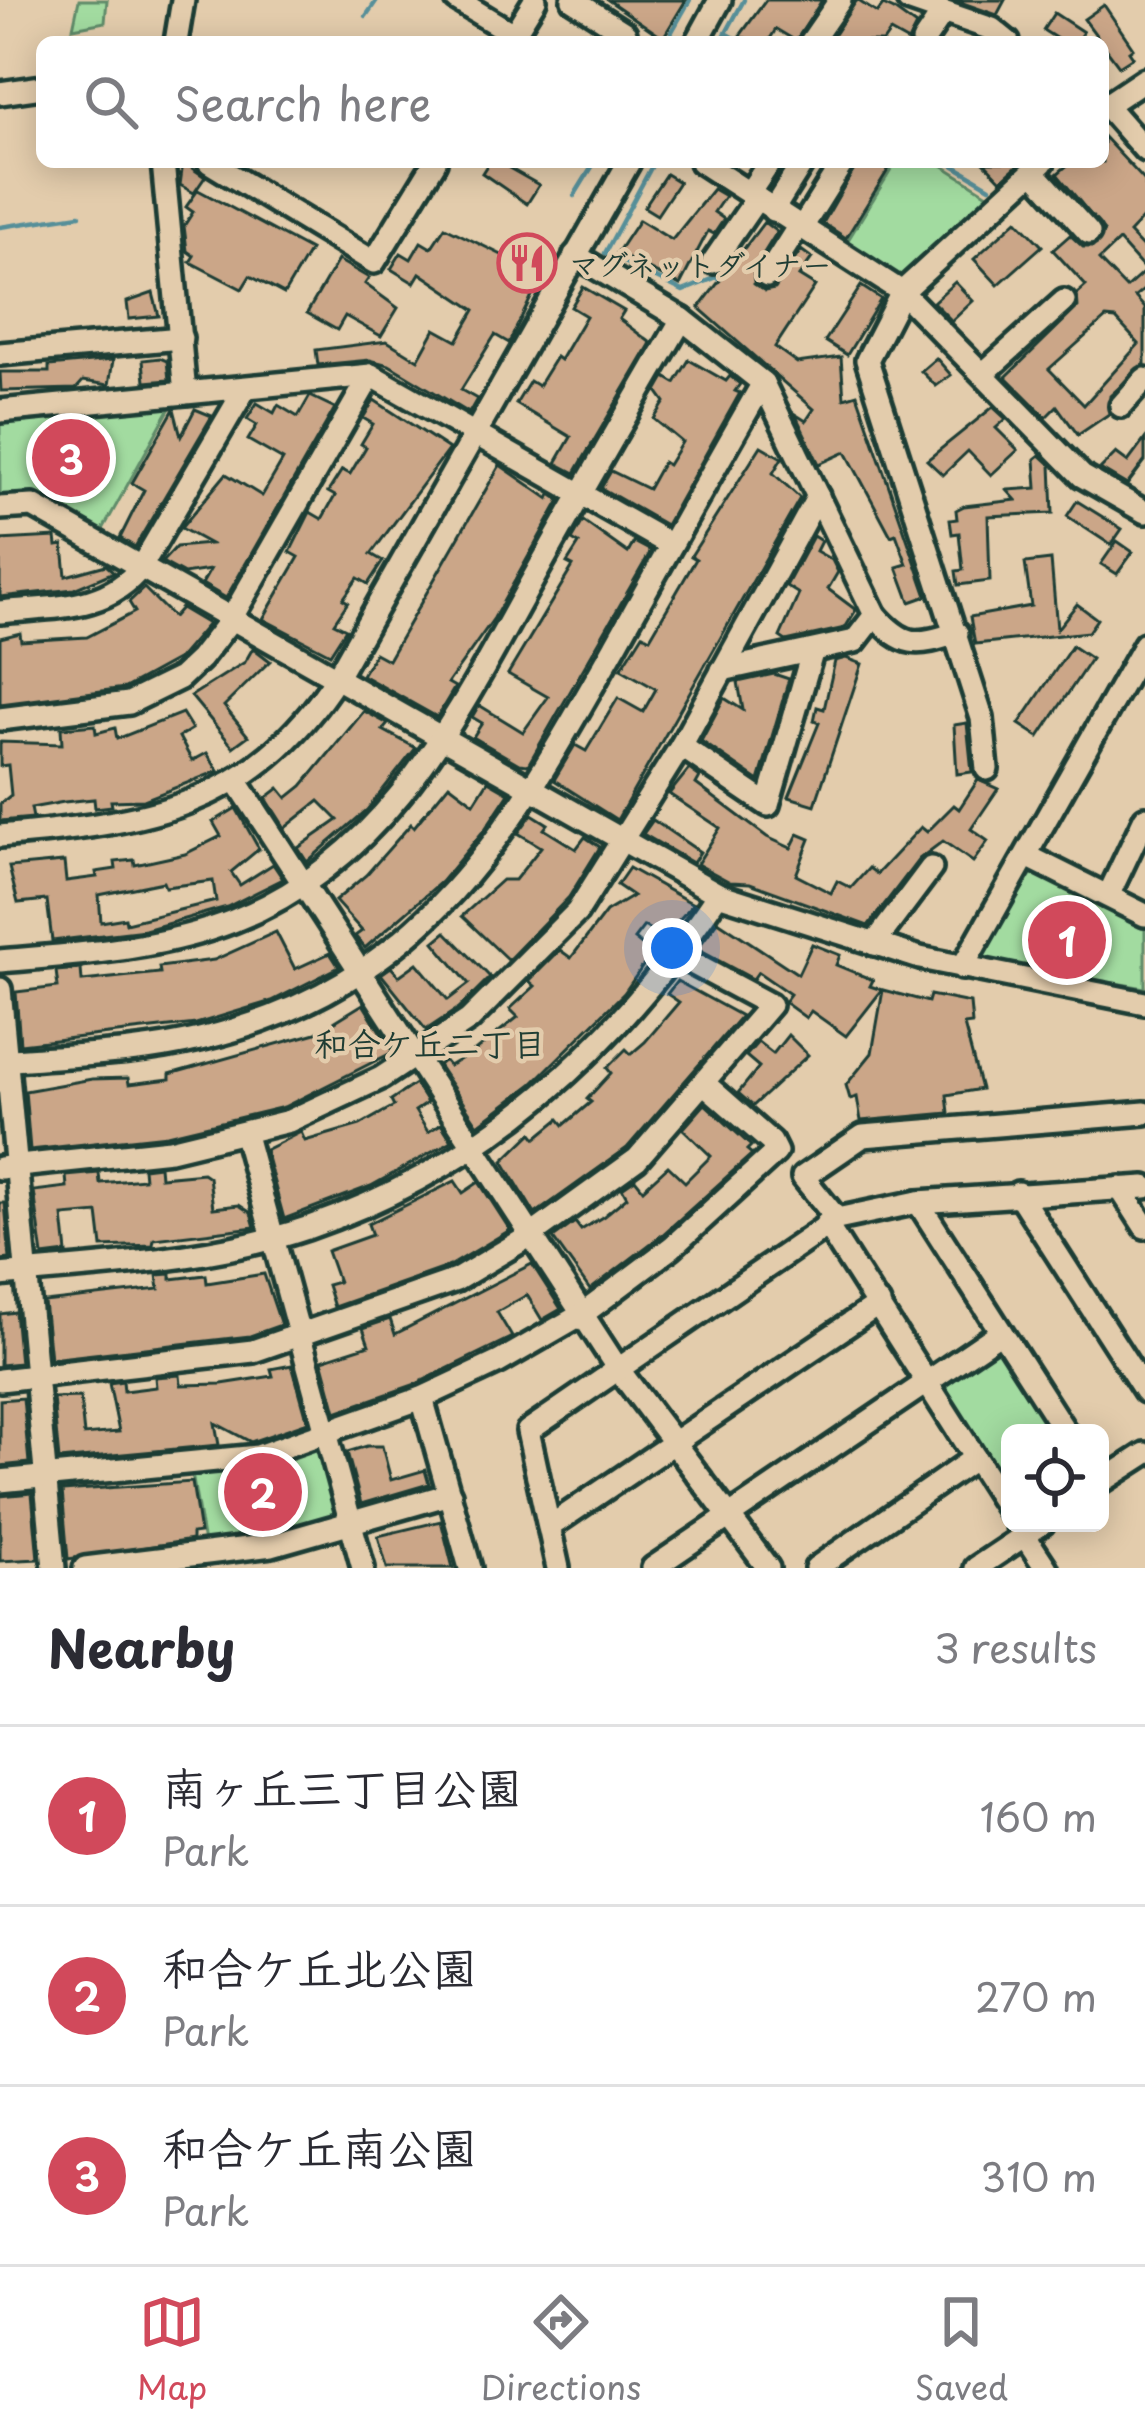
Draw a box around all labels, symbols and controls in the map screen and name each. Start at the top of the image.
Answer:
search box [36,36,1109,168]
text: Search here [174,68,431,136]
icon: search [78,69,144,135]
restaurant icon: マグネットダイナー [496,232,558,294]
place label: マグネットダイナー [569,241,832,286]
pin: 3 [32,413,110,503]
pin: 1 [1028,895,1106,985]
your location [642,918,702,978]
district label: 和合ケ丘二丁目 [315,1017,546,1067]
map controls [1001,1424,1109,1532]
button: locate [1001,1424,1109,1532]
pin: 2 [224,1447,302,1537]
text: Nearby [48,1608,235,1685]
text: 3 results [934,1617,1097,1676]
text: 南ヶ丘三丁目公園 [162,1752,522,1820]
text: 1 [78,1786,96,1845]
text: 160 m [980,1786,1097,1845]
text: Park [162,1820,249,1879]
text: 和合ケ丘北公園 [162,1932,477,2000]
text: 2 [73,1966,101,2025]
text: 270 m [975,1966,1097,2025]
text: Park [162,2000,249,2059]
text: 和合ケ丘南公園 [162,2112,477,2180]
text: 3 [74,2146,100,2205]
text: 310 m [980,2146,1097,2205]
text: Park [162,2180,249,2239]
tab: Map [137,2289,207,2411]
tab: Directions [481,2289,641,2411]
tab: Saved [915,2289,1008,2411]

